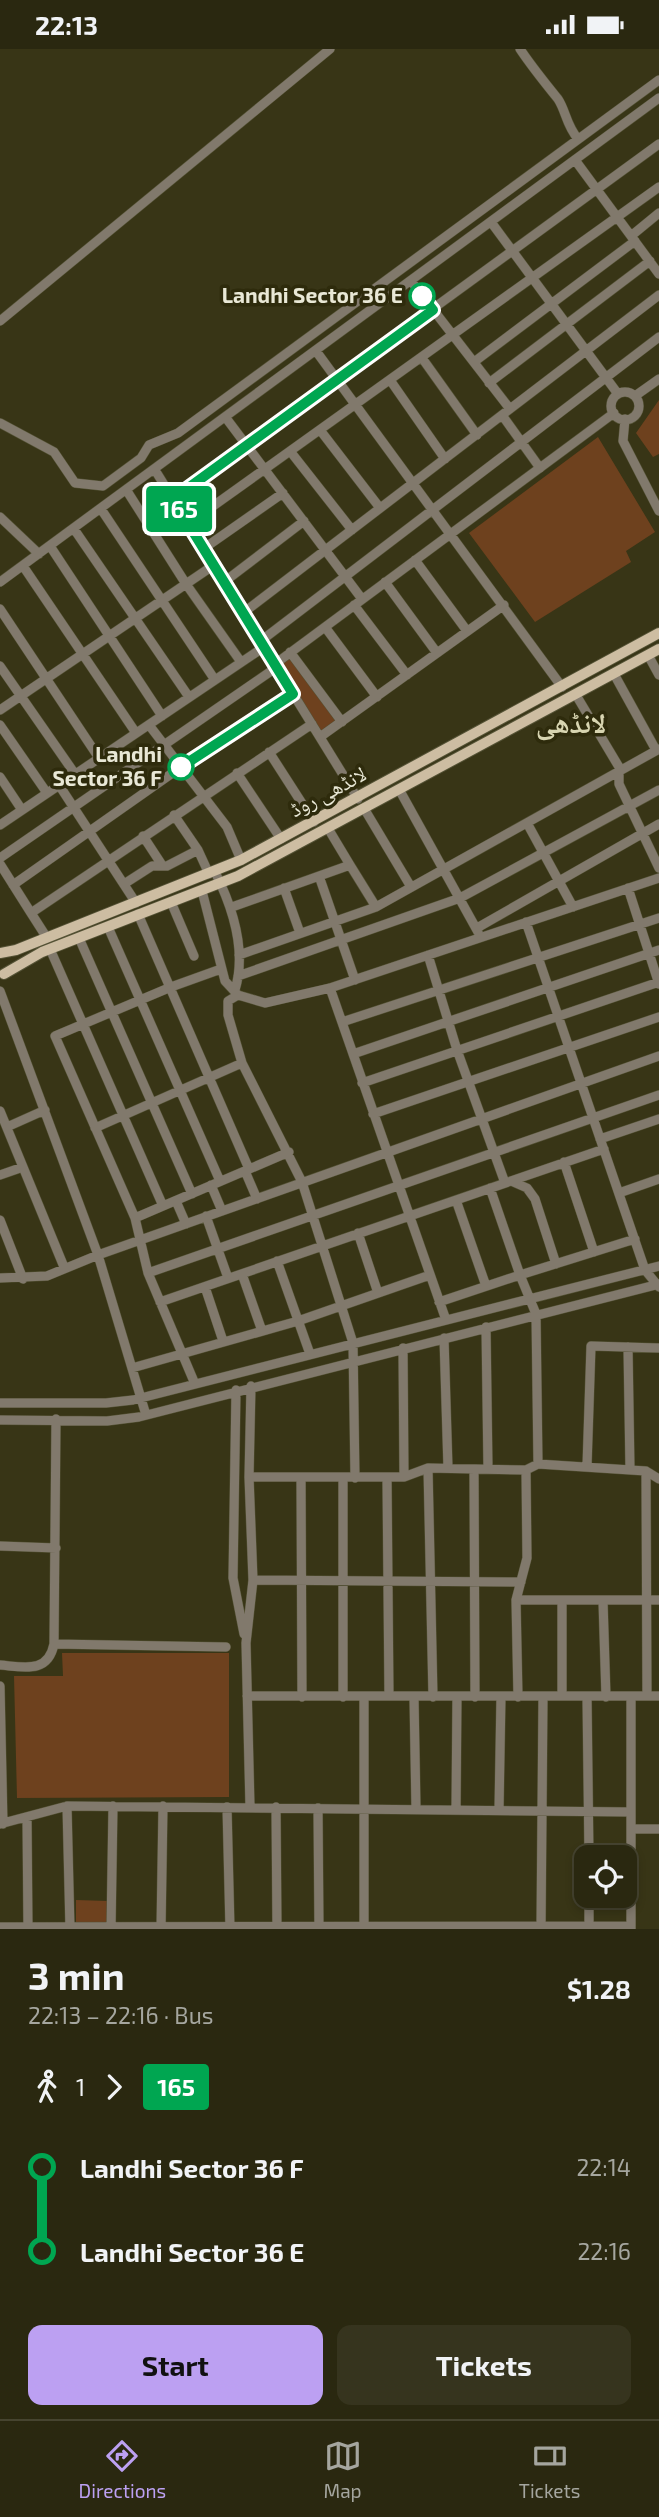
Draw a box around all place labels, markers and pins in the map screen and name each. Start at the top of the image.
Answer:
place label: Landhi Sector 36 E [222,282,403,307]
marker: Landhi Sector 36 E [409,283,435,309]
place label: Landhi Sector 36 F [53,741,162,790]
marker: Landhi Sector 36 F [168,754,194,780]

